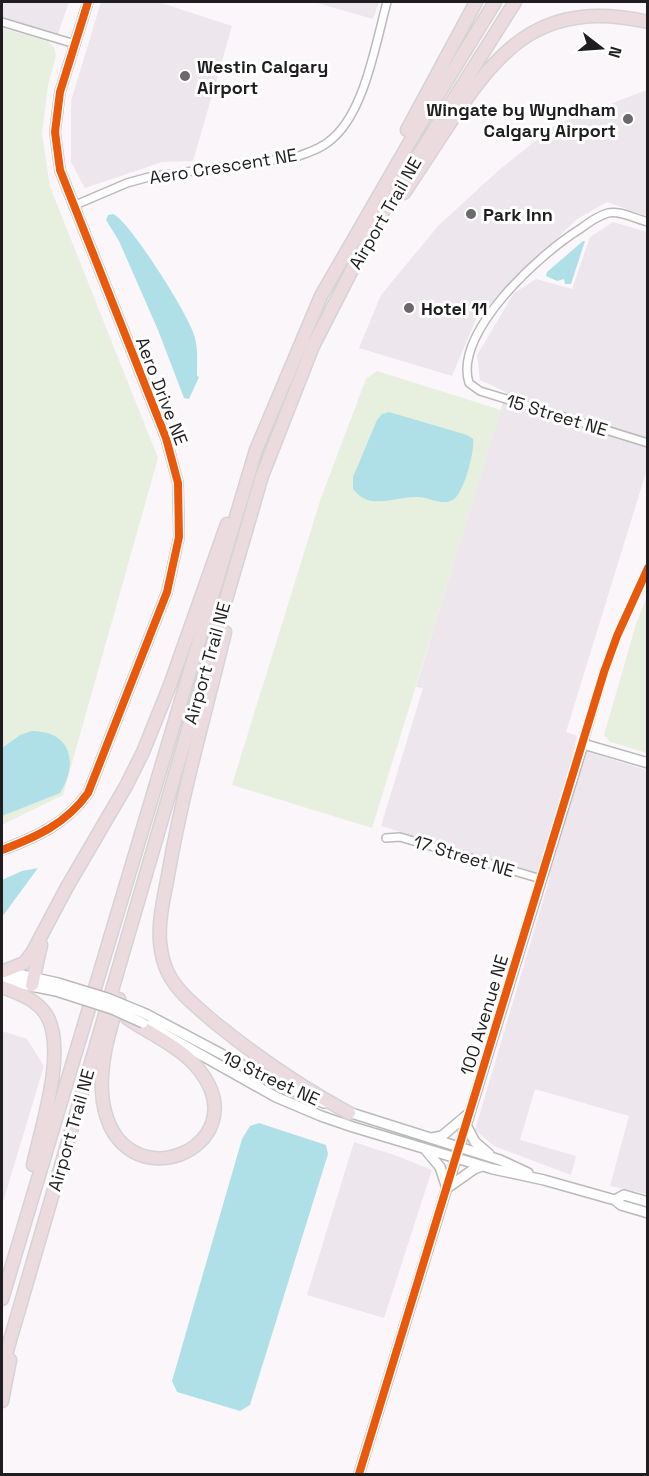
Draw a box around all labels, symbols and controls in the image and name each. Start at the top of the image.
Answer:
north arrow [571,18,631,78]
text: N [603,44,626,60]
place label: Westin Calgary Airport [197,55,328,99]
marker: Westin Calgary Airport [178,69,192,83]
place label: Wingate by Wyndham Calgary Airport [426,98,616,142]
marker: Wingate by Wyndham Calgary Airport [621,112,635,126]
street label: Aero Crescent NE [147,143,299,189]
street label: Airport Trail NE [344,153,426,273]
place label: Park Inn [483,203,553,226]
marker: Park Inn [464,207,478,221]
place label: Hotel 11 [421,297,487,320]
marker: Hotel 11 [402,301,416,315]
street label: Aero Drive NE [131,334,193,448]
street label: 15 Street NE [504,389,610,441]
street label: Airport Trail NE [179,599,235,727]
street label: 17 Street NE [411,830,517,882]
street label: 100 Avenue NE [455,952,513,1078]
street label: 19 Street NE [219,1045,323,1111]
street label: Airport Trail NE [43,1066,99,1194]

